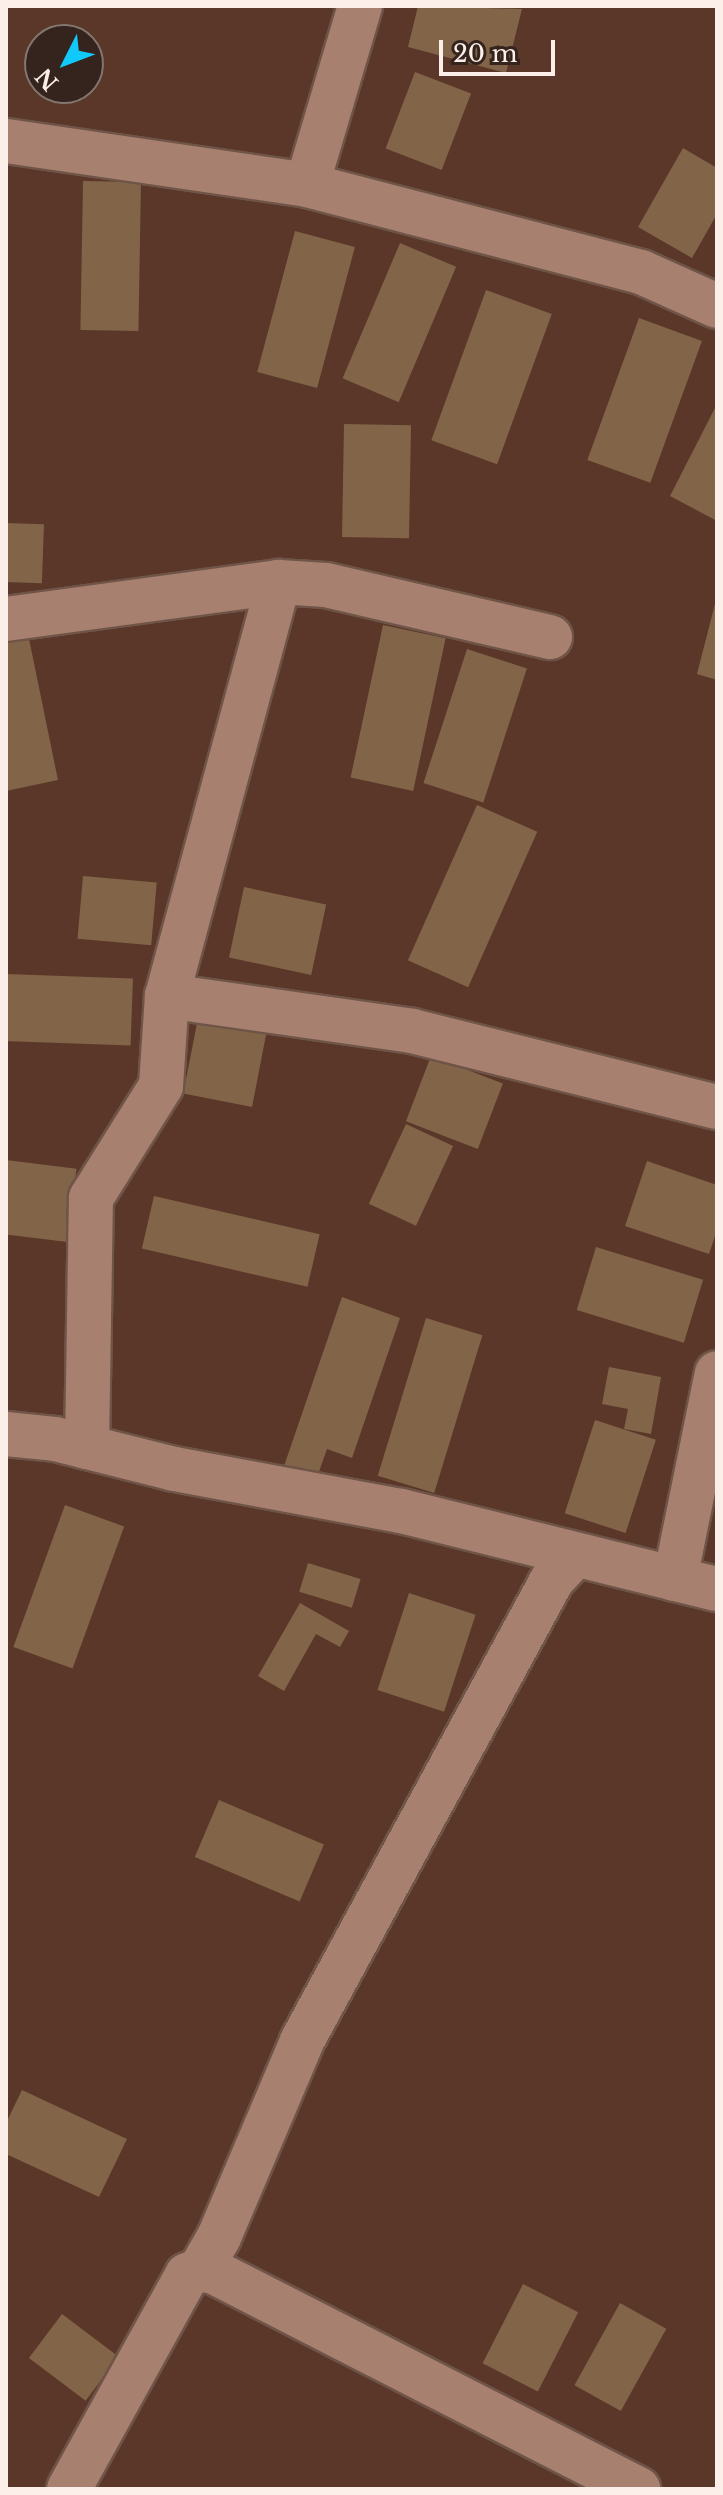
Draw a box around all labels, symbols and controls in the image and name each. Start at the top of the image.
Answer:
north arrow [24,24,104,104]
scale bar [443,24,559,74]
text: 20 m [453,39,518,68]
text: N [30,62,64,96]

